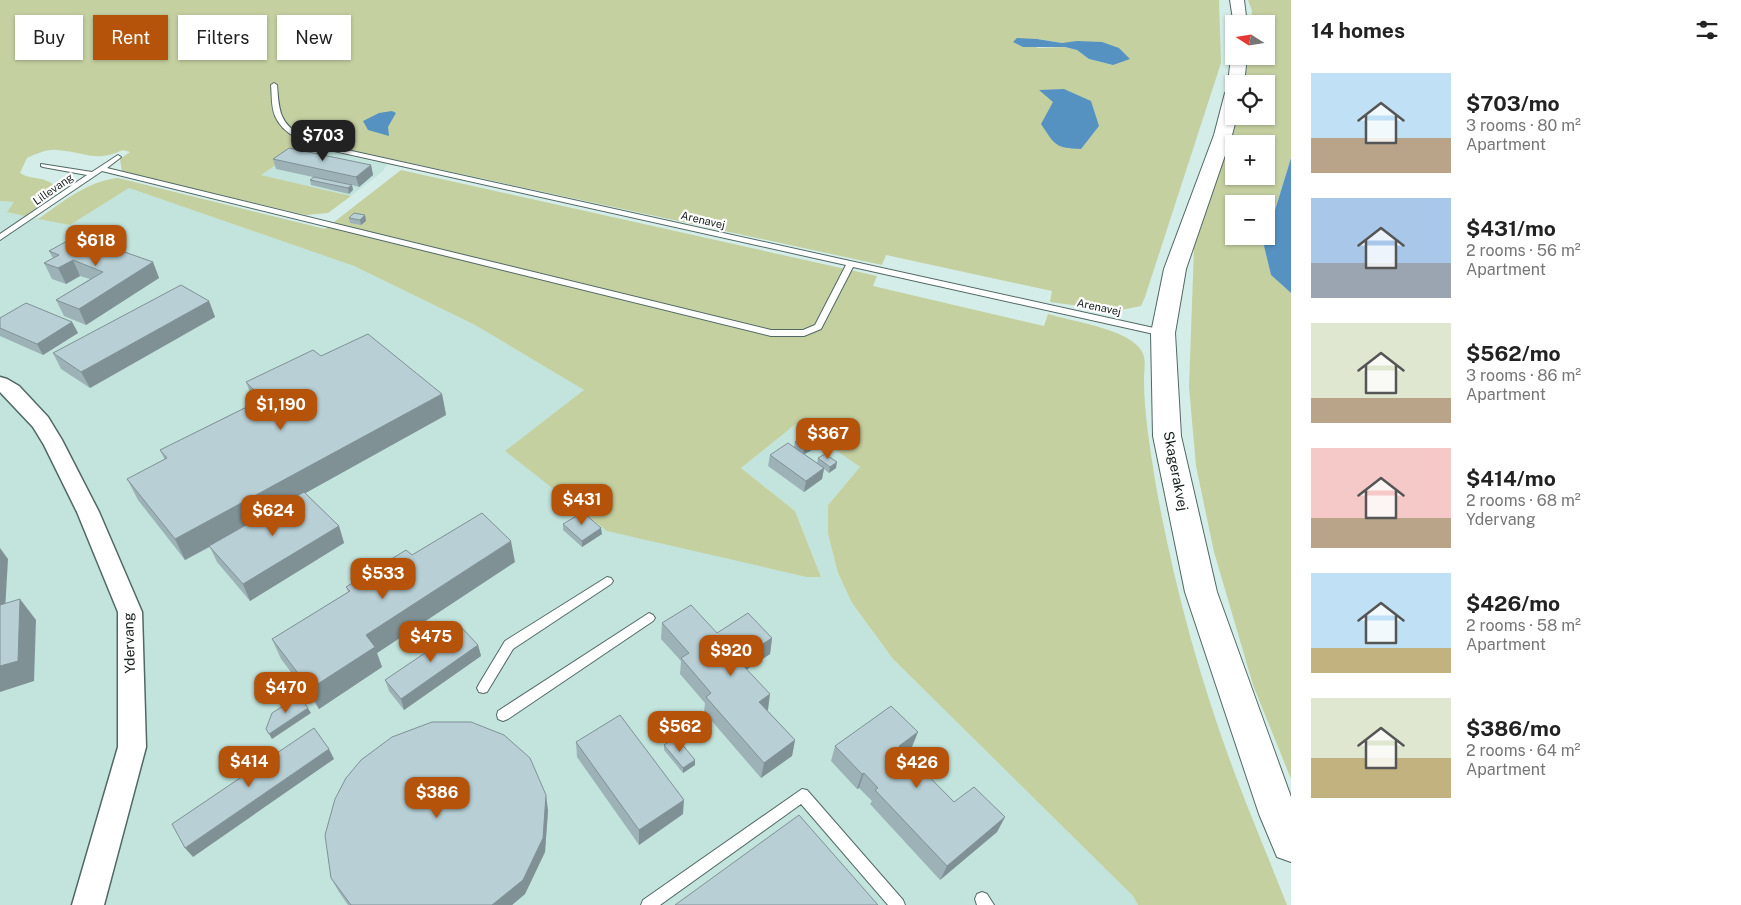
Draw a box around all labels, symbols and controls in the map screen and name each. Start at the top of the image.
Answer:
chip: Buy [15,15,83,60]
chip: Rent [93,15,168,60]
chip: Filters [178,15,267,60]
chip: New [277,15,351,60]
north arrow [1225,15,1275,65]
map controls [1225,15,1275,245]
icon: filters [1693,16,1721,44]
text: 14 homes [1311,18,1405,43]
button: locate [1225,75,1275,125]
text: $703/mo [1466,91,1560,116]
icon: home [1351,93,1411,153]
text: 3 rooms · 80 m² [1466,116,1581,135]
pin: $703 [293,120,353,162]
text: $703 [302,126,344,145]
button: + [1225,135,1275,185]
text: Apartment [1466,135,1546,154]
street label: Lillevang [31,171,75,207]
button: − [1225,195,1275,245]
street label: Arenavej [680,209,726,231]
text: $431/mo [1466,216,1556,241]
icon: home [1351,218,1411,278]
pin: $618 [66,224,126,267]
text: $618 [76,231,116,250]
text: 2 rooms · 56 m² [1466,241,1581,260]
text: Apartment [1466,260,1546,279]
street label: Arenavej [1076,296,1122,318]
text: $562/mo [1466,341,1561,366]
icon: home [1351,343,1411,403]
text: 3 rooms · 86 m² [1466,366,1581,385]
text: Apartment [1466,385,1546,404]
pin: $1,190 [240,388,322,431]
text: $1,190 [256,395,306,414]
pin: $367 [798,418,858,460]
text: $367 [807,424,849,443]
street label: Skagerakvej [1160,430,1192,512]
text: $414/mo [1466,466,1556,491]
icon: home [1351,468,1411,528]
pin: $431 [552,484,612,526]
text: $431 [563,490,601,509]
text: 2 rooms · 68 m² [1466,491,1581,510]
pin: $624 [243,494,303,537]
text: $624 [252,501,294,520]
text: Ydervang [1466,510,1536,529]
pin: $533 [353,558,413,600]
text: $533 [362,564,404,583]
text: $426/mo [1466,591,1560,616]
icon: home [1351,593,1411,653]
street label: Ydervang [120,612,138,674]
text: 2 rooms · 58 m² [1466,616,1581,635]
pin: $475 [401,620,461,663]
text: $475 [410,627,452,646]
pin: $920 [701,634,761,677]
text: Apartment [1466,635,1546,654]
text: $920 [710,641,752,660]
pin: $470 [256,672,316,714]
text: $470 [265,678,307,697]
pin: $562 [650,710,710,753]
text: $386/mo [1466,716,1561,741]
text: $562 [659,717,701,736]
icon: home [1351,718,1411,778]
text: 2 rooms · 64 m² [1466,741,1580,760]
pin: $414 [219,746,279,788]
pin: $426 [887,746,947,789]
text: $414 [230,752,268,771]
text: $426 [896,753,938,772]
text: Apartment [1466,760,1546,779]
pin: $386 [407,776,467,819]
text: $386 [416,783,458,802]

